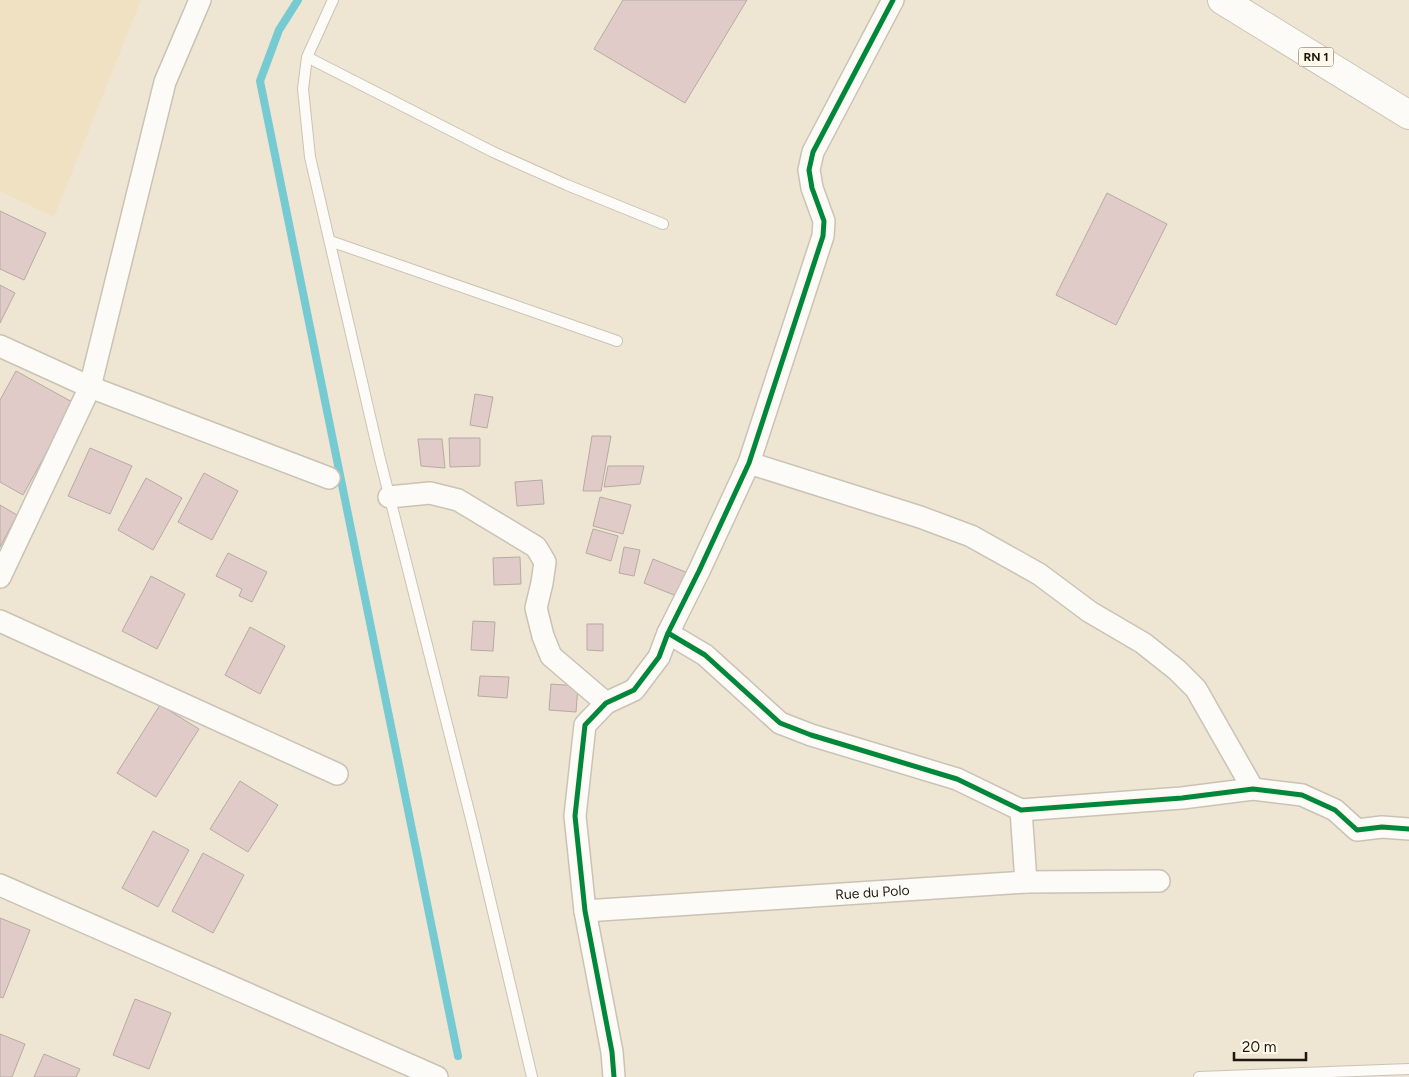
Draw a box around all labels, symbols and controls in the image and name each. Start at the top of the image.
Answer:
road number: RN 1 [1298,48,1334,66]
street label: Rue du Polo [835,882,910,904]
scale bar [1234,1030,1306,1062]
text: 20 m [1242,1038,1276,1056]

